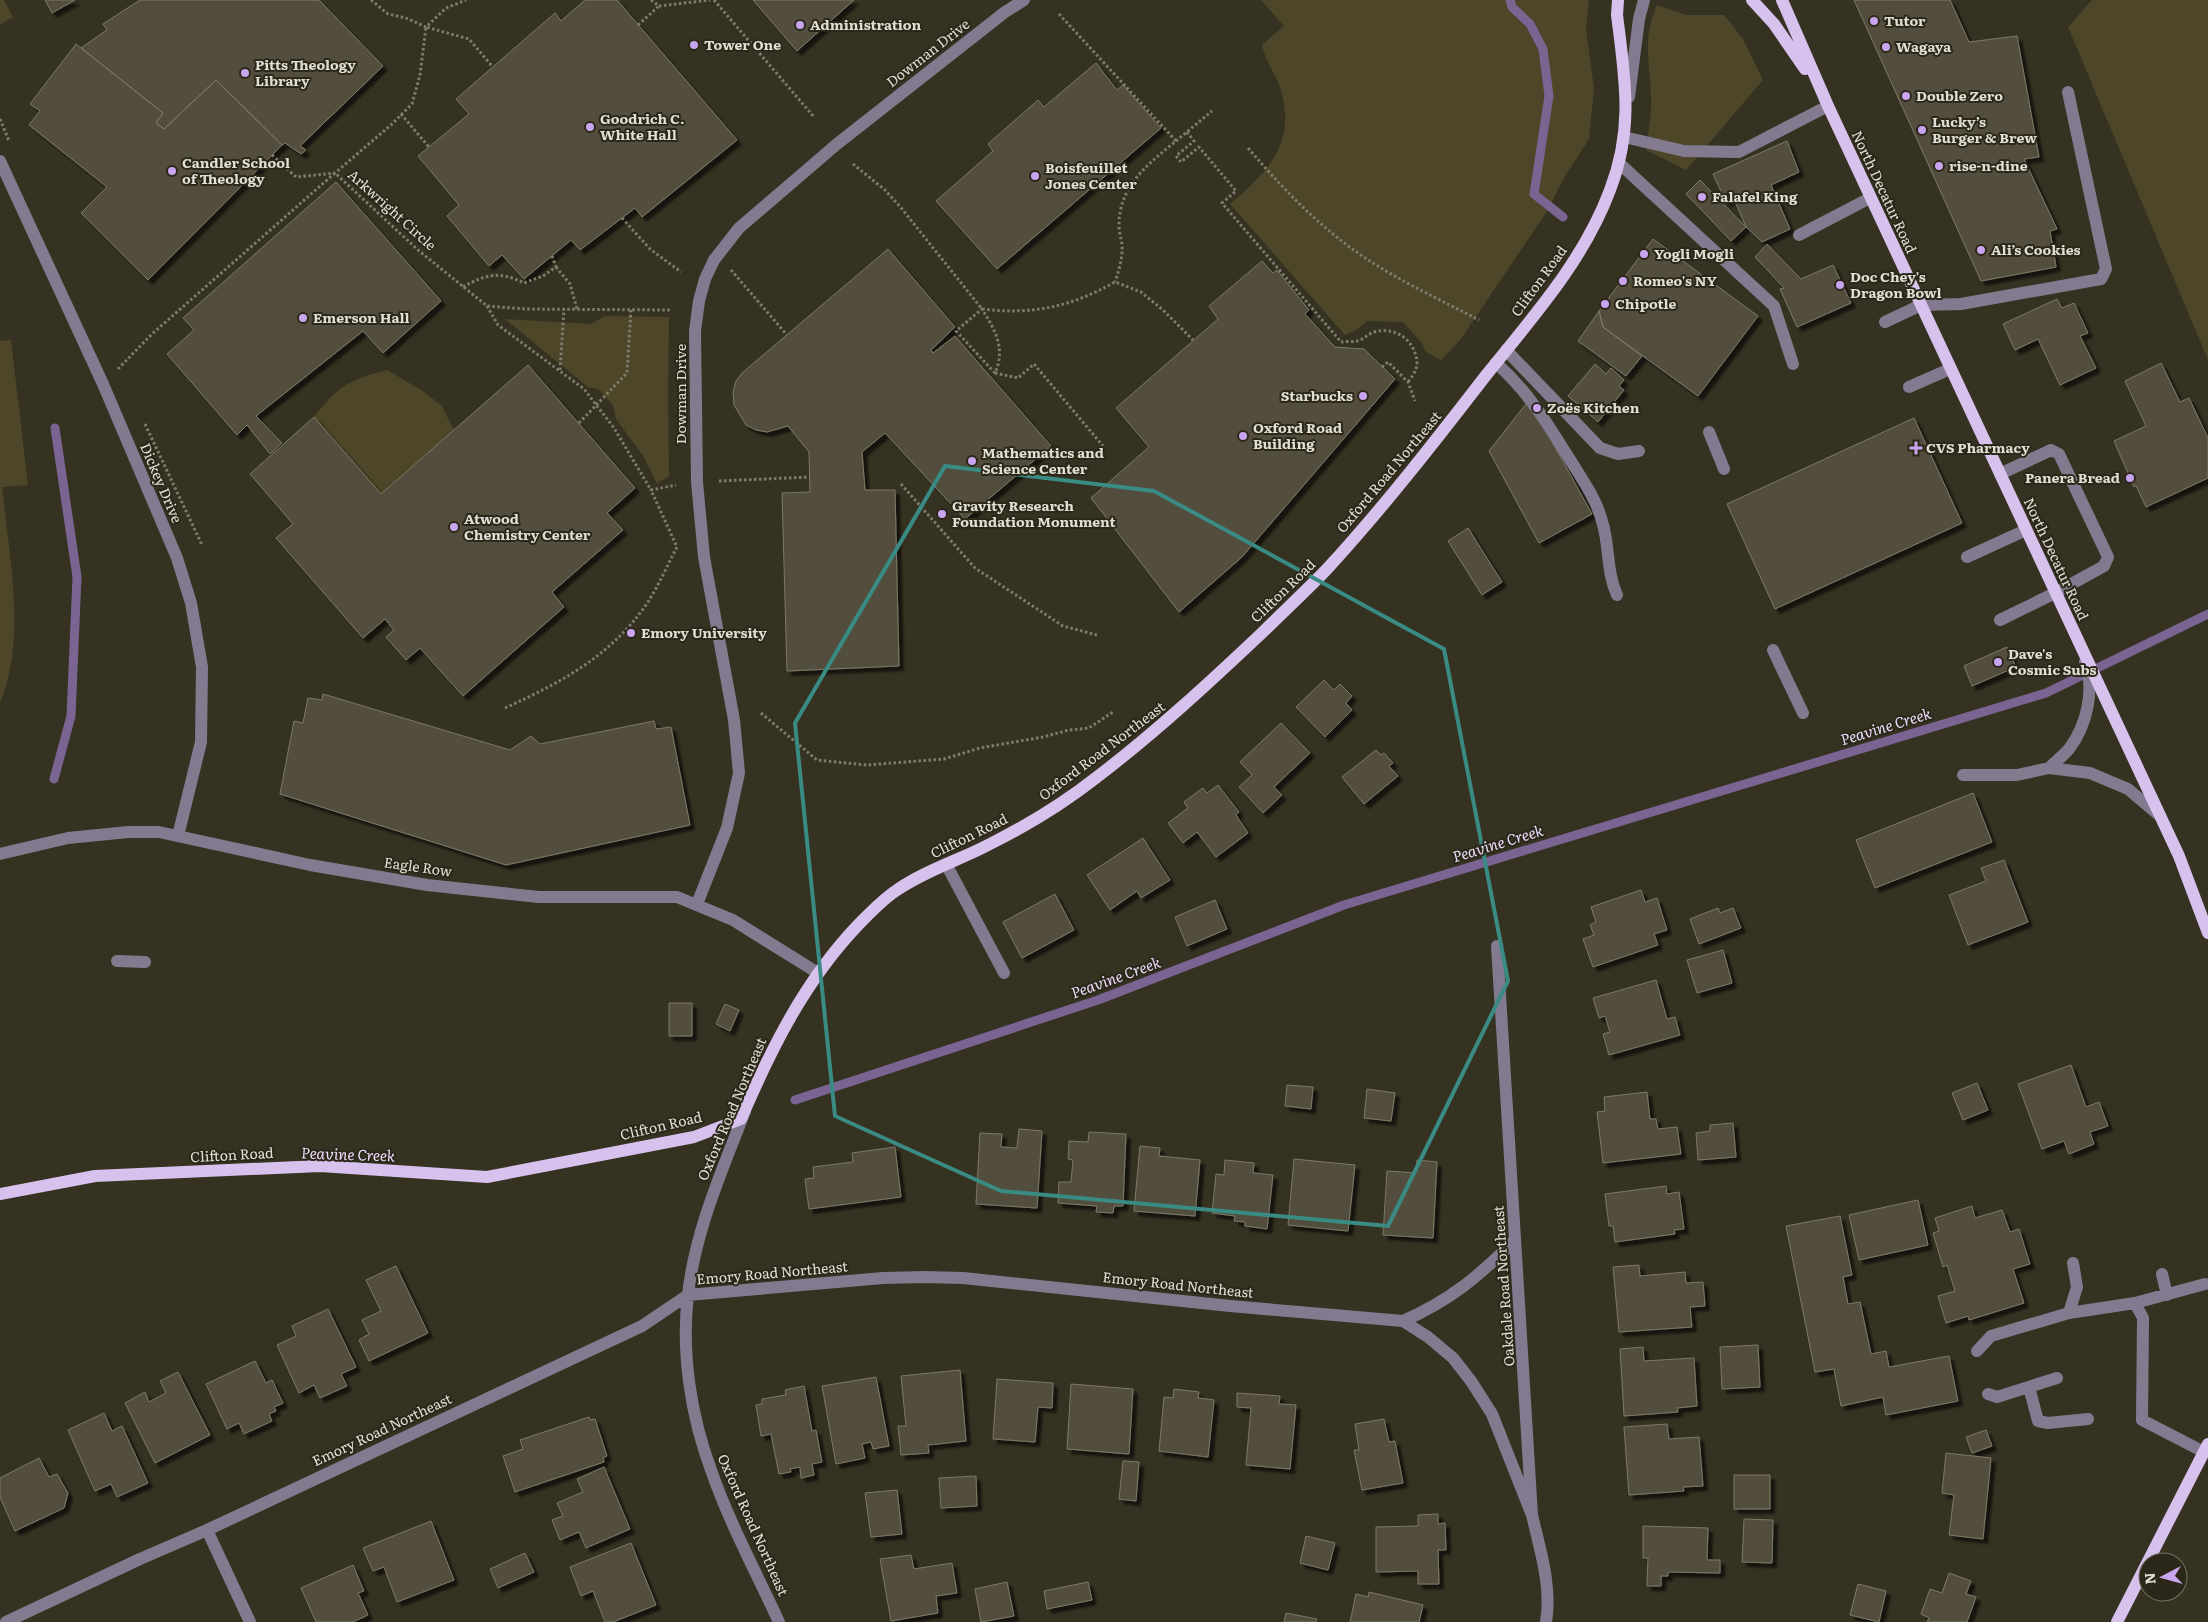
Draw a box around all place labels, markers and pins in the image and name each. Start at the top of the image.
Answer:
place label: Tutor [1884,10,1926,30]
place label: Administration [810,14,921,34]
marker: Tutor [1868,15,1880,27]
marker: Administration [794,19,806,31]
place label: Tower One [704,34,781,54]
place label: Wagaya [1896,36,1952,56]
marker: Tower One [688,39,700,51]
marker: Wagaya [1880,41,1892,53]
place label: Pitts Theology Library [255,54,356,90]
marker: Pitts Theology Library [239,67,251,79]
place label: Double Zero [1916,85,2003,105]
marker: Double Zero [1900,90,1912,102]
place label: Goodrich C. White Hall [600,108,685,144]
place label: Lucky’s Burger & Brew [1932,111,2037,147]
marker: Goodrich C. White Hall [584,121,596,133]
marker: Lucky’s Burger & Brew [1916,124,1928,136]
place label: Candler School of Theology [182,152,290,188]
place label: rise-n-dine [1949,155,2028,175]
place label: Boisfeuillet Jones Center [1045,157,1137,193]
marker: rise-n-dine [1933,160,1945,172]
marker: Candler School of Theology [166,165,178,177]
marker: Boisfeuillet Jones Center [1029,170,1041,182]
place label: Falafel King [1712,186,1798,206]
marker: Falafel King [1696,191,1708,203]
place label: Ali’s Cookies [1991,239,2080,259]
place label: Yogli Mogli [1654,243,1734,263]
marker: Ali’s Cookies [1975,244,1987,256]
marker: Yogli Mogli [1638,248,1650,260]
place label: Doc Chey's Dragon Bowl [1850,266,1941,302]
place label: Romeo's NY [1633,270,1717,290]
marker: Romeo's NY [1617,275,1629,287]
marker: Doc Chey's Dragon Bowl [1834,279,1846,291]
place label: Chipotle [1615,293,1677,313]
marker: Chipotle [1599,298,1611,310]
place label: Emerson Hall [313,307,410,327]
marker: Emerson Hall [297,312,309,324]
place label: Starbucks [1281,385,1353,405]
marker: Starbucks [1357,390,1369,402]
place label: Zoës Kitchen [1547,397,1640,417]
marker: Zoës Kitchen [1531,402,1543,414]
place label: Oxford Road Building [1253,417,1342,453]
marker: Oxford Road Building [1237,430,1249,442]
place label: CVS Pharmacy [1926,437,2030,457]
place label: Mathematics and Science Center [982,442,1104,478]
marker: CVS Pharmacy [1910,442,1922,454]
marker: Mathematics and Science Center [966,455,978,467]
place label: Panera Bread [2025,467,2120,487]
marker: Panera Bread [2124,472,2136,484]
place label: Gravity Research Foundation Monument [952,495,1116,531]
place label: Atwood Chemistry Center [464,508,591,544]
marker: Gravity Research Foundation Monument [936,508,948,520]
marker: Atwood Chemistry Center [448,521,460,533]
place label: Emory University [641,622,767,642]
marker: Emory University [625,627,637,639]
place label: Dave's Cosmic Subs [2008,643,2097,679]
marker: Dave's Cosmic Subs [1992,656,2004,668]

